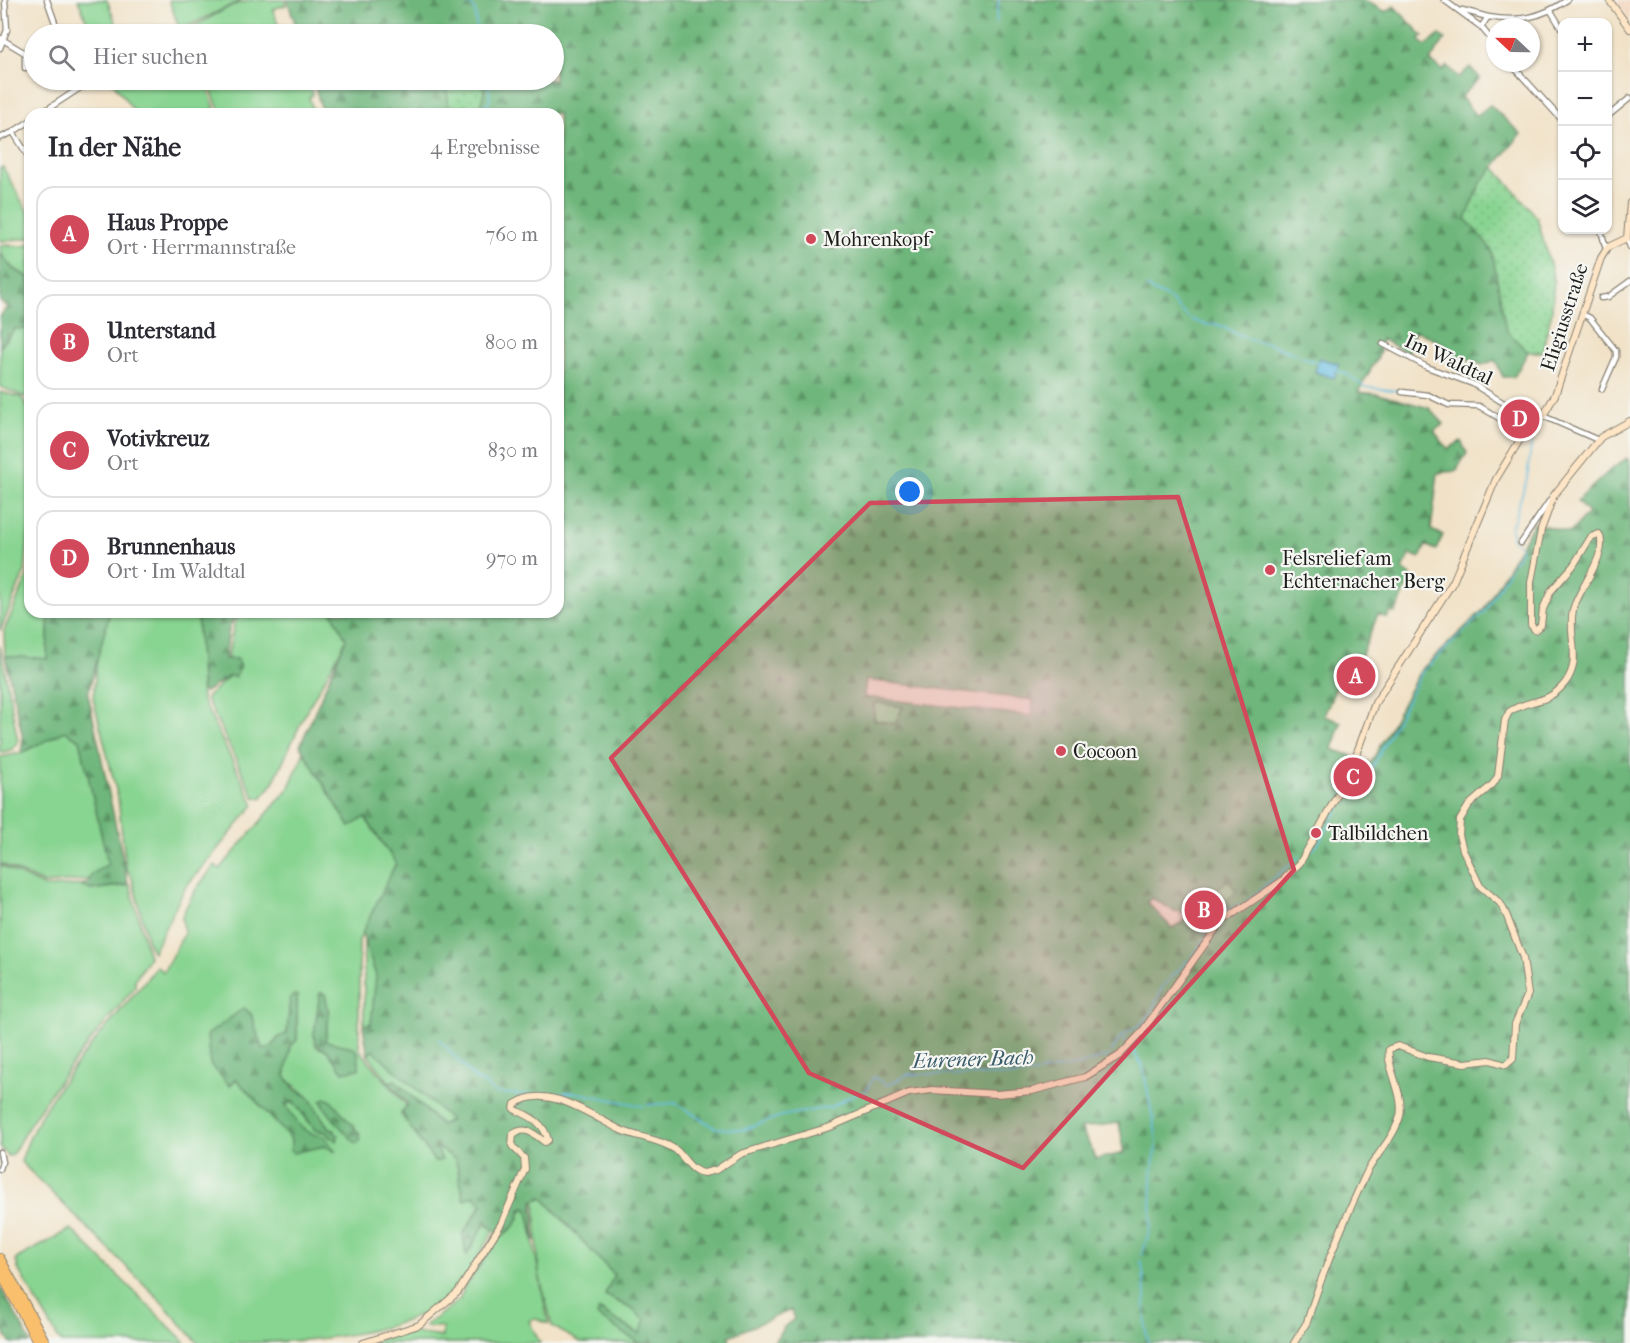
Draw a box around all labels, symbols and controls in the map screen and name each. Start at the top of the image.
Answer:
north arrow [1486,18,1540,72]
map controls [1558,18,1612,234]
button: + [1558,18,1612,72]
search box [24,24,564,90]
icon: search [45,41,78,74]
text: Hier suchen [93,44,208,70]
button: − [1558,72,1612,126]
button: locate [1558,126,1612,180]
text: In der Nähe [48,132,181,163]
text: 4 Ergebnisse [430,136,540,159]
button: layers [1558,180,1612,234]
text: Haus Proppe [107,210,228,236]
text: A [63,223,76,246]
text: 760 m [486,223,538,246]
place label: Mohrenkopf [823,228,934,251]
marker: Mohrenkopf [804,232,818,246]
text: Ort · Herrmannstraße [107,236,296,259]
street label: Eligiusstraße [1536,260,1593,374]
text: Unterstand [107,318,216,344]
street label: Im Waldtal [1401,329,1497,390]
text: B [63,331,76,354]
text: 800 m [485,331,538,354]
text: Ort [107,344,139,367]
pin: D [1500,396,1540,442]
text: Votivkreuz [107,426,210,452]
text: C [63,439,76,462]
text: 830 m [488,439,538,462]
text: Ort [107,452,139,475]
your location [895,477,924,506]
text: Brunnenhaus [107,534,235,560]
text: D [62,547,77,570]
text: 970 m [486,547,538,570]
place label: Felsrelief am Echternacher Berg [1282,547,1445,593]
text: Ort · Im Waldtal [107,560,246,583]
marker: Felsrelief am Echternacher Berg [1263,563,1277,577]
pin: A [1336,654,1376,698]
place label: Cocoon [1073,740,1138,763]
marker: Cocoon [1054,744,1068,758]
pin: C [1334,754,1372,800]
place label: Talbildchen [1328,822,1429,845]
marker: Talbildchen [1309,826,1323,840]
pin: B [1184,888,1224,932]
water label: Eurener Bach [910,1045,1034,1073]

